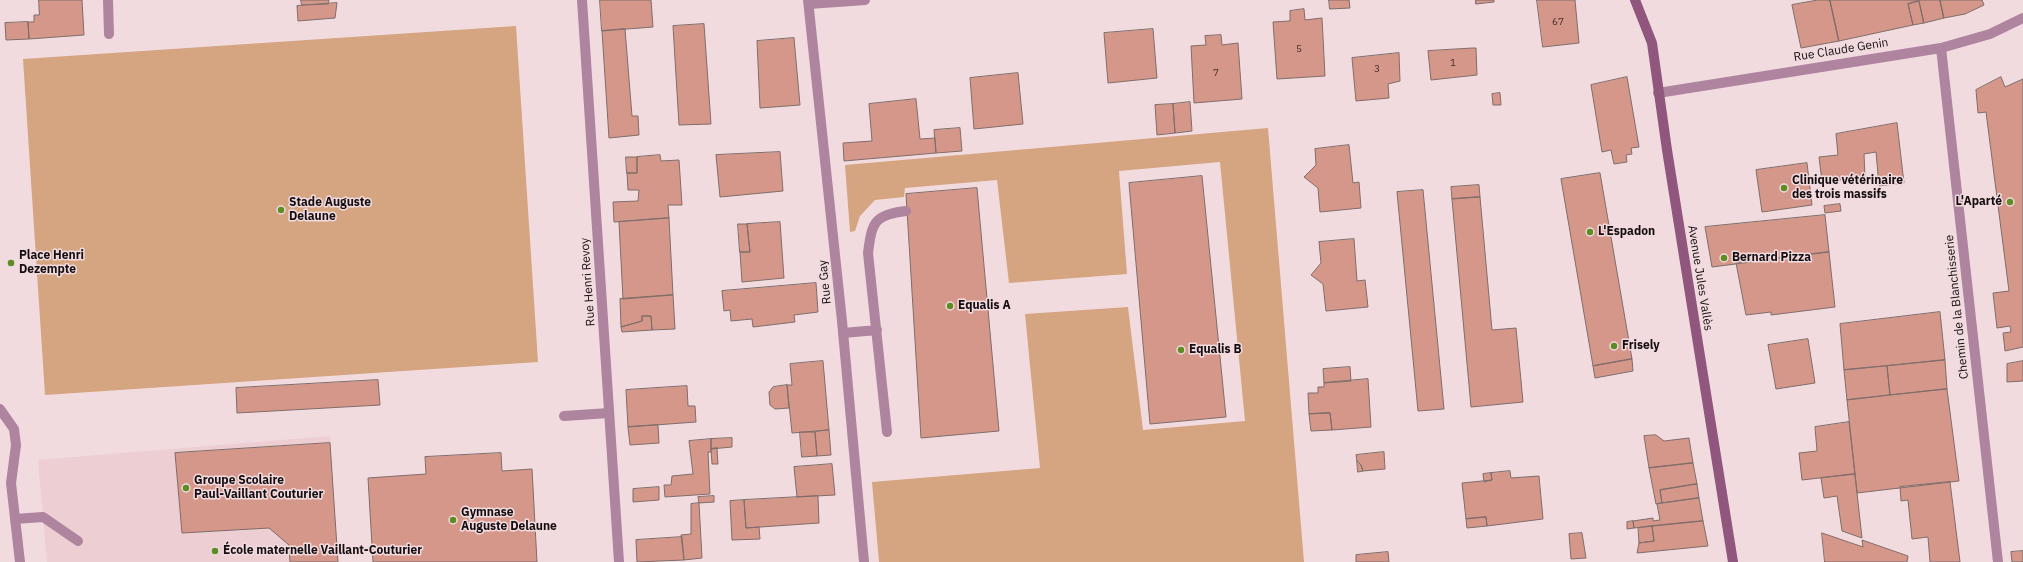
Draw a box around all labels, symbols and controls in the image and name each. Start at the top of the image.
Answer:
house number: 67 [1552,16,1564,28]
street label: Rue Claude Genin [1793,35,1889,65]
house number: 5 [1296,43,1302,55]
house number: 1 [1450,57,1456,69]
house number: 3 [1374,63,1380,75]
house number: 7 [1213,67,1219,79]
place label: Clinique vétérinaire des trois massifs [1792,174,1903,202]
marker: Clinique vétérinaire des trois massifs [1779,183,1789,193]
place label: L'Aparté [1956,195,2002,209]
place label: Stade Auguste Delaune [289,196,371,224]
marker: L'Aparté [2005,197,2015,207]
marker: Stade Auguste Delaune [276,205,286,215]
street label: Avenue Jules Vallès [1685,224,1715,332]
place label: L'Espadon [1598,225,1655,239]
marker: L'Espadon [1585,227,1595,237]
street label: Chemin de la Blanchisserie [1942,234,1972,380]
street label: Rue Henri Revoy [578,237,598,327]
place label: Place Henri Dezempte [19,249,84,277]
place label: Bernard Pizza [1732,251,1811,265]
marker: Bernard Pizza [1719,253,1729,263]
marker: Place Henri Dezempte [6,258,16,268]
street label: Rue Gay [816,259,834,305]
place label: Equalis A [958,299,1011,313]
marker: Equalis A [945,301,955,311]
place label: Frisely [1622,339,1660,353]
marker: Frisely [1609,341,1619,351]
place label: Equalis B [1189,343,1241,357]
marker: Equalis B [1176,345,1186,355]
place label: Groupe Scolaire Paul-Vaillant Couturier [194,474,323,502]
marker: Groupe Scolaire Paul-Vaillant Couturier [181,483,191,493]
place label: Gymnase Auguste Delaune [461,506,557,534]
marker: Gymnase Auguste Delaune [448,515,458,525]
place label: École maternelle Vaillant-Couturier [223,544,422,558]
marker: École maternelle Vaillant-Couturier [210,546,220,556]

